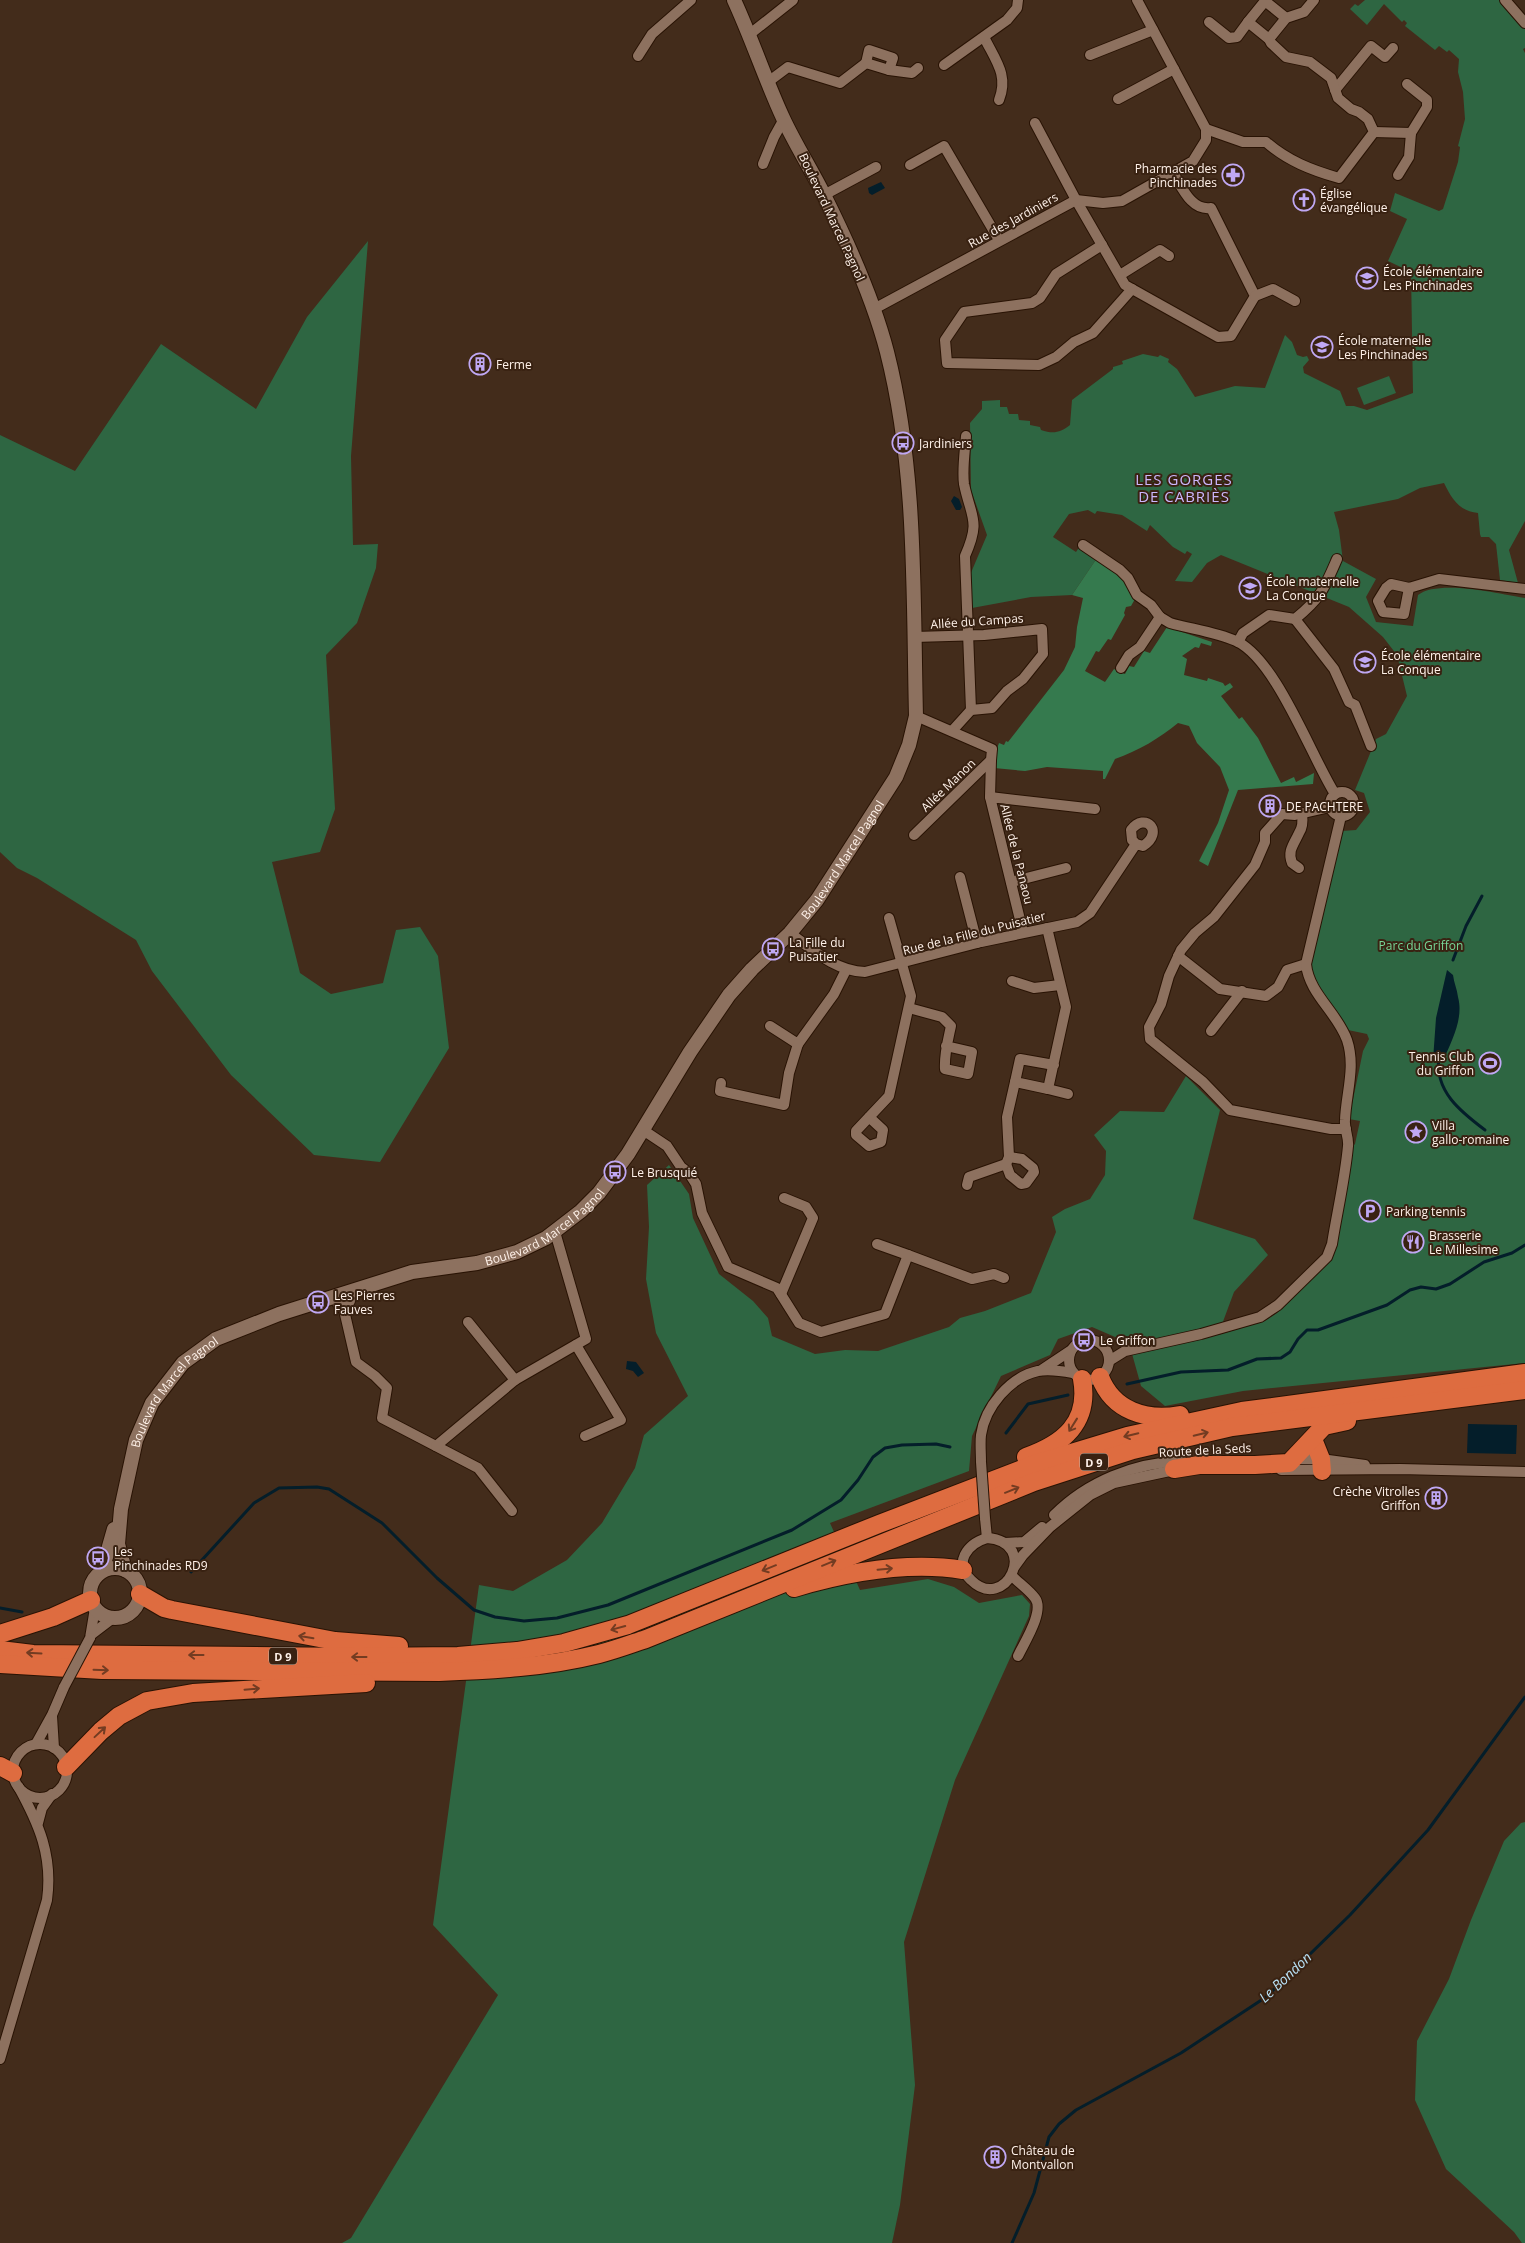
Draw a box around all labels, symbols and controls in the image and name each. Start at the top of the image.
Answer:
street label: Boulevard Marcel Pagnol [795,150,869,284]
place label: Pharmacie des Pinchinades [1135,160,1217,191]
pharmacy icon: Pharmacie des Pinchinades [1221,163,1245,187]
place label: Église évangélique [1320,185,1388,216]
street label: Rue des Jardiniers [965,188,1061,252]
church icon: Église évangélique [1292,188,1316,212]
place label: École élémentaire Les Pinchinades [1383,263,1483,294]
school or university icon: École élémentaire Les Pinchinades [1355,266,1379,290]
place label: École maternelle Les Pinchinades [1338,332,1431,363]
school or university icon: École maternelle Les Pinchinades [1310,335,1334,359]
building icon: Ferme [468,352,492,376]
place label: Ferme [496,356,532,373]
bus stop icon: Jardiniers [891,431,915,455]
place label: Jardiniers [918,435,972,452]
district label: LES GORGES DE CABRIÈS [1135,469,1233,506]
place label: École maternelle La Conque [1266,573,1359,604]
school or university icon: École maternelle La Conque [1238,576,1262,600]
street label: Allée du Campas [930,609,1024,633]
place label: École élémentaire La Conque [1381,647,1481,678]
school or university icon: École élémentaire La Conque [1353,650,1377,674]
street label: Allée Manon [917,755,979,815]
building icon: DE PACHTERE [1258,794,1282,818]
street label: Boulevard Marcel Pagnol [797,797,888,922]
place label: DE PACHTERE [1286,798,1363,815]
street label: Allée de la Panaou [996,802,1038,906]
street label: Rue de la Fille du Puisatier [901,907,1047,959]
place label: La Fille du Puisatier [789,934,845,965]
bus stop icon: La Fille du Puisatier [761,937,785,961]
park label: Parc du Griffon [1379,937,1463,954]
place label: Tennis Club du Griffon [1409,1048,1474,1079]
sports icon: Tennis Club du Griffon [1478,1051,1502,1075]
place label: Villa gallo-romaine [1432,1117,1510,1148]
place icon: Villa gallo-romaine [1404,1120,1428,1144]
bus stop icon: Le Brusquié [603,1160,627,1184]
place label: Le Brusquié [631,1164,698,1181]
street label: Boulevard Marcel Pagnol [483,1185,608,1269]
parking icon: Parking tennis [1358,1199,1382,1223]
place label: Parking tennis [1386,1203,1466,1220]
place label: Brasserie Le Millesime [1429,1227,1499,1258]
restaurant icon: Brasserie Le Millesime [1401,1230,1425,1254]
place label: Les Pierres Fauves [334,1287,395,1318]
bus stop icon: Les Pierres Fauves [306,1290,330,1314]
bus stop icon: Le Griffon [1072,1328,1096,1352]
street label: Boulevard Marcel Pagnol [126,1332,221,1449]
place label: Le Griffon [1100,1332,1155,1349]
one-way arrow [1067,1418,1077,1432]
one-way arrow [1193,1429,1209,1438]
one-way arrow [1124,1431,1140,1440]
street label: Route de la Seds [1158,1439,1252,1461]
road number: D 9 [1080,1454,1108,1470]
place label: Crèche Vitrolles Griffon [1333,1483,1420,1514]
one-way arrow [1004,1485,1019,1495]
building icon: Crèche Vitrolles Griffon [1424,1486,1448,1510]
place label: Les Pinchinades RD9 [114,1543,208,1574]
bus stop icon: Les Pinchinades RD9 [86,1546,110,1570]
one-way arrow [821,1558,836,1567]
one-way arrow [762,1564,777,1573]
one-way arrow [877,1564,893,1573]
one-way arrow [610,1624,626,1633]
one-way arrow [299,1631,315,1641]
road number: D 9 [269,1648,297,1664]
one-way arrow [26,1649,42,1658]
one-way arrow [189,1651,205,1660]
one-way arrow [351,1652,368,1662]
one-way arrow [92,1665,109,1675]
one-way arrow [243,1684,259,1693]
one-way arrow [94,1726,106,1738]
water label: Le Bondon [1254,1948,1316,2006]
place label: Château de Montvallon [1011,2142,1075,2173]
building icon: Château de Montvallon [983,2145,1007,2169]

